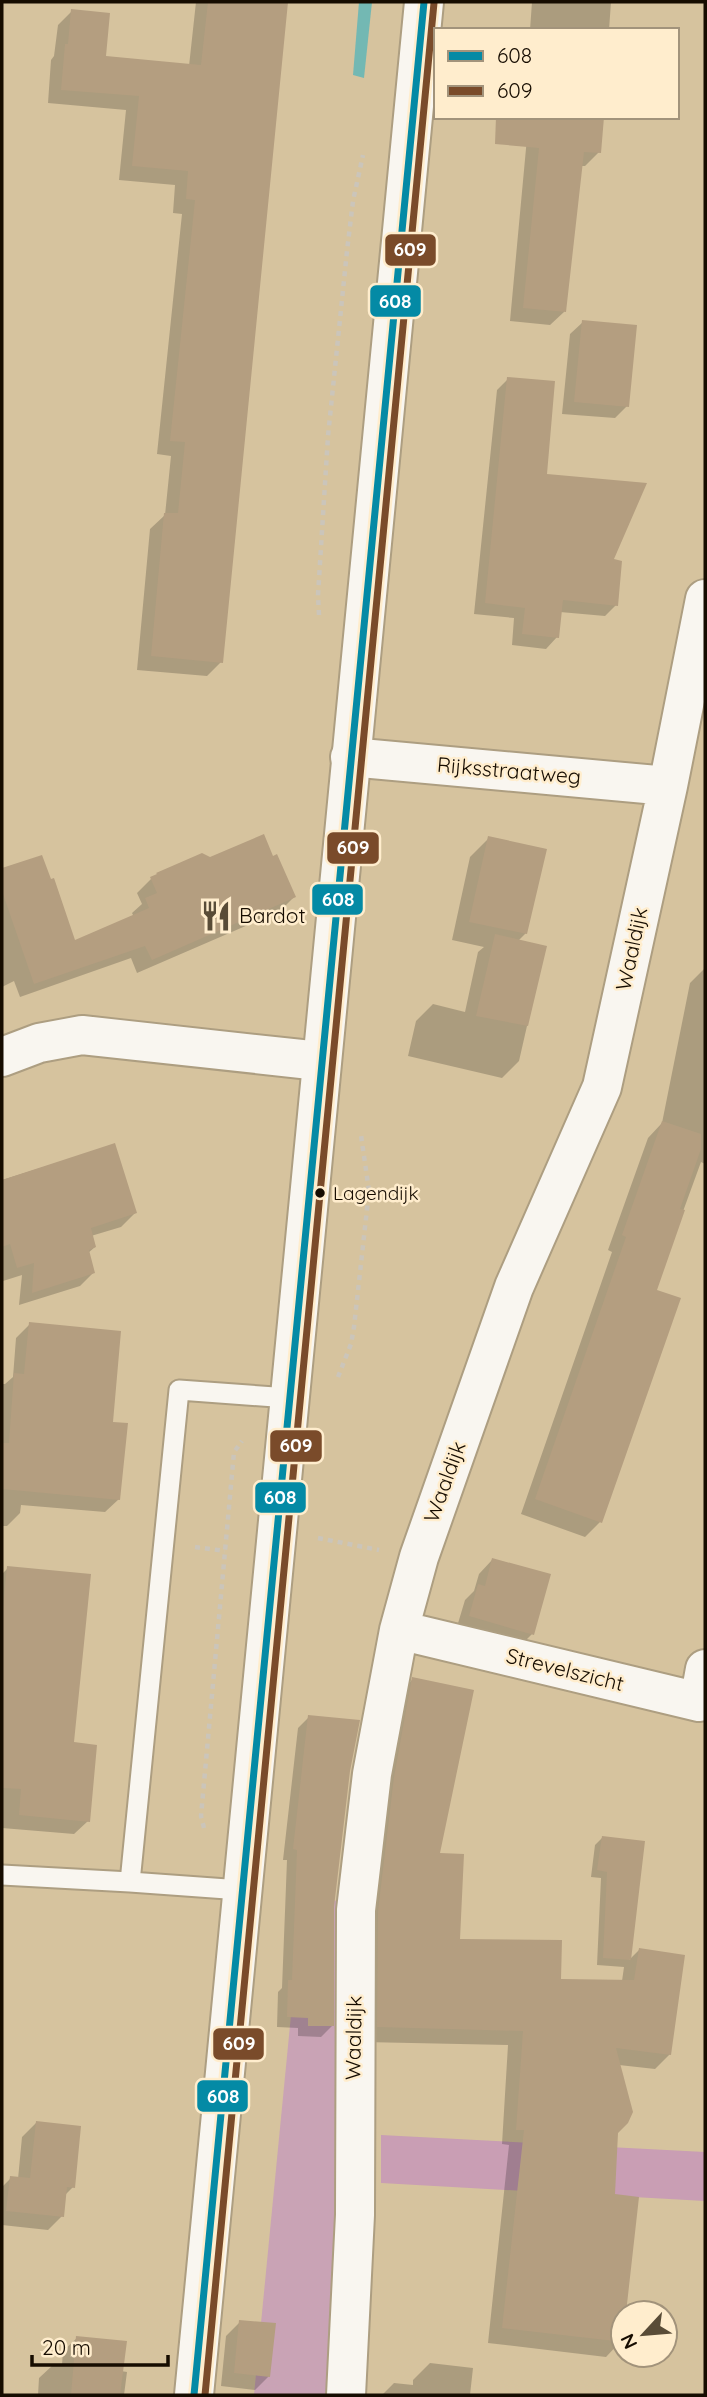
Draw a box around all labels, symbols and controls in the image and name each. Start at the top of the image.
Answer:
legend [434,28,679,119]
text: 608 [497,42,532,68]
text: 609 [497,77,533,103]
line badge: 609 [384,233,437,267]
text: 609 [394,237,426,261]
line badge: 608 [369,284,422,318]
text: 608 [379,289,411,313]
street label: Rijksstraatweg [436,751,582,789]
line badge: 609 [326,831,380,865]
text: 609 [337,835,369,859]
line badge: 608 [311,883,364,916]
text: 608 [322,887,354,911]
restaurant icon: Bardot [199,899,233,933]
place label: Bardot [239,902,306,928]
street label: Waaldijk [610,905,653,993]
place label: Lagendijk [333,1181,419,1205]
marker: Lagendijk [313,1186,327,1200]
line badge: 609 [269,1429,323,1463]
text: 609 [280,1433,312,1457]
street label: Waaldijk [417,1438,471,1526]
line badge: 608 [254,1481,307,1514]
text: 608 [264,1485,296,1509]
street label: Strevelszicht [504,1642,627,1696]
street label: Waaldijk [339,1996,367,2080]
line badge: 609 [212,2027,265,2061]
text: 609 [223,2031,255,2055]
line badge: 608 [196,2079,249,2113]
text: 608 [207,2084,239,2108]
north arrow [609,2299,679,2369]
scale bar [32,2324,168,2368]
text: N [615,2330,643,2353]
text: 20 m [42,2334,91,2360]

